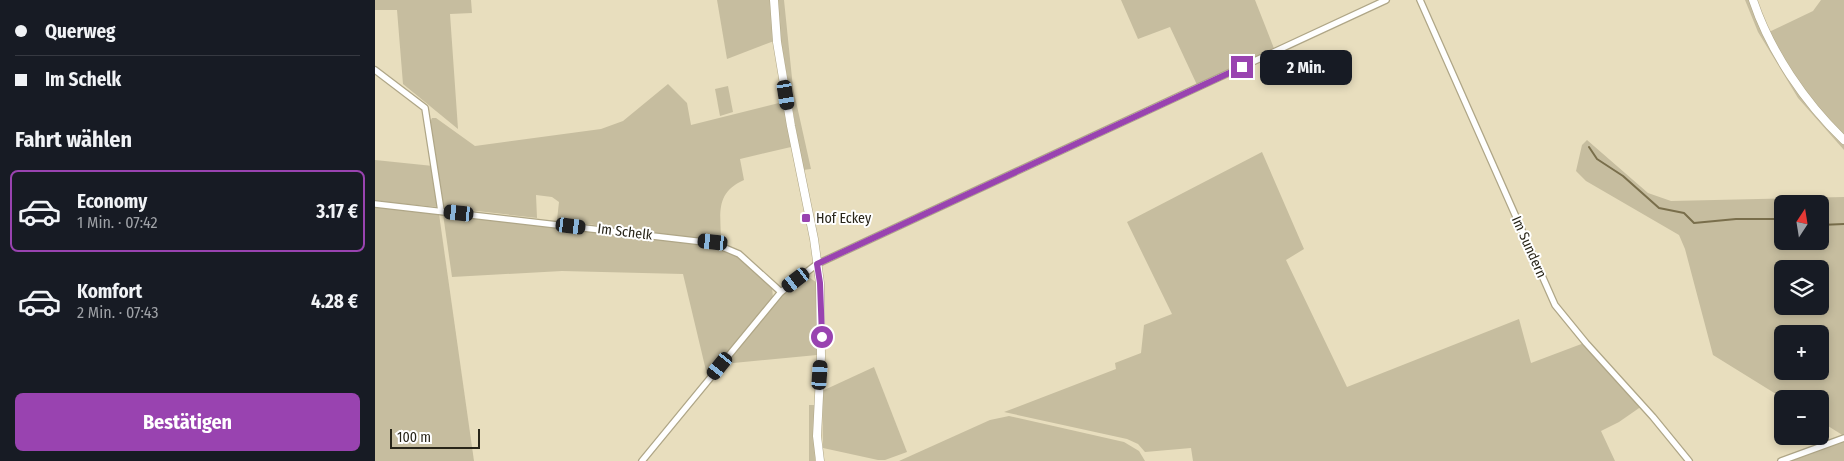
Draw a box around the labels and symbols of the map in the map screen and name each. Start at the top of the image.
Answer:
callout: 2 Min. [1259,50,1352,84]
route end [1231,56,1253,78]
car [776,79,795,111]
north arrow [1774,195,1829,250]
car [443,204,474,222]
place label: Hof Eckey [816,210,872,227]
marker: Hof Eckey [800,212,812,224]
street label: Im Sundern [1508,213,1550,281]
car [555,217,586,235]
street label: Im Schelk [597,220,654,244]
car [697,233,728,251]
car [779,265,812,295]
route start [811,326,833,348]
car [704,350,735,382]
car [811,360,828,390]
scale bar [390,426,480,449]

